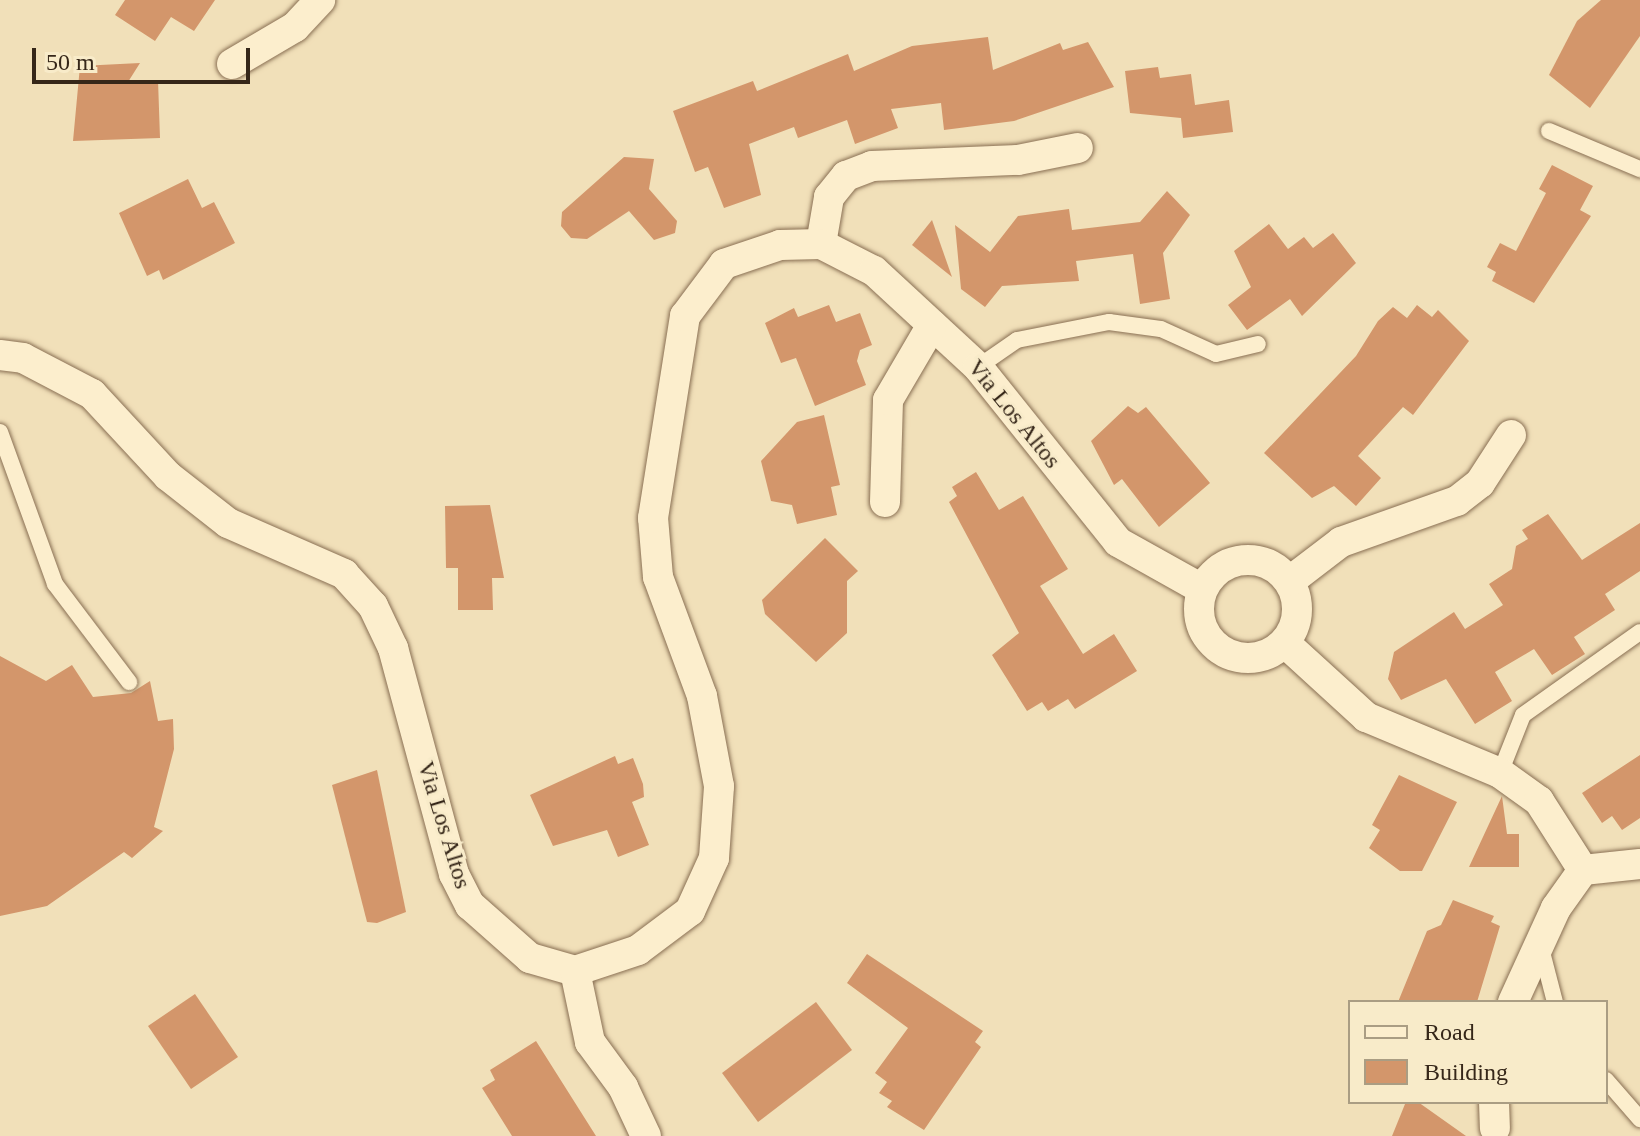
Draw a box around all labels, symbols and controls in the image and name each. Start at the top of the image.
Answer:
scale bar [36,32,254,82]
text: 50 m [46,49,95,75]
street label: Via Los Altos [961,353,1067,475]
street label: Via Los Altos [411,757,477,893]
legend [1348,1000,1608,1104]
text: Road [1424,1019,1475,1045]
text: Building [1424,1059,1508,1085]

